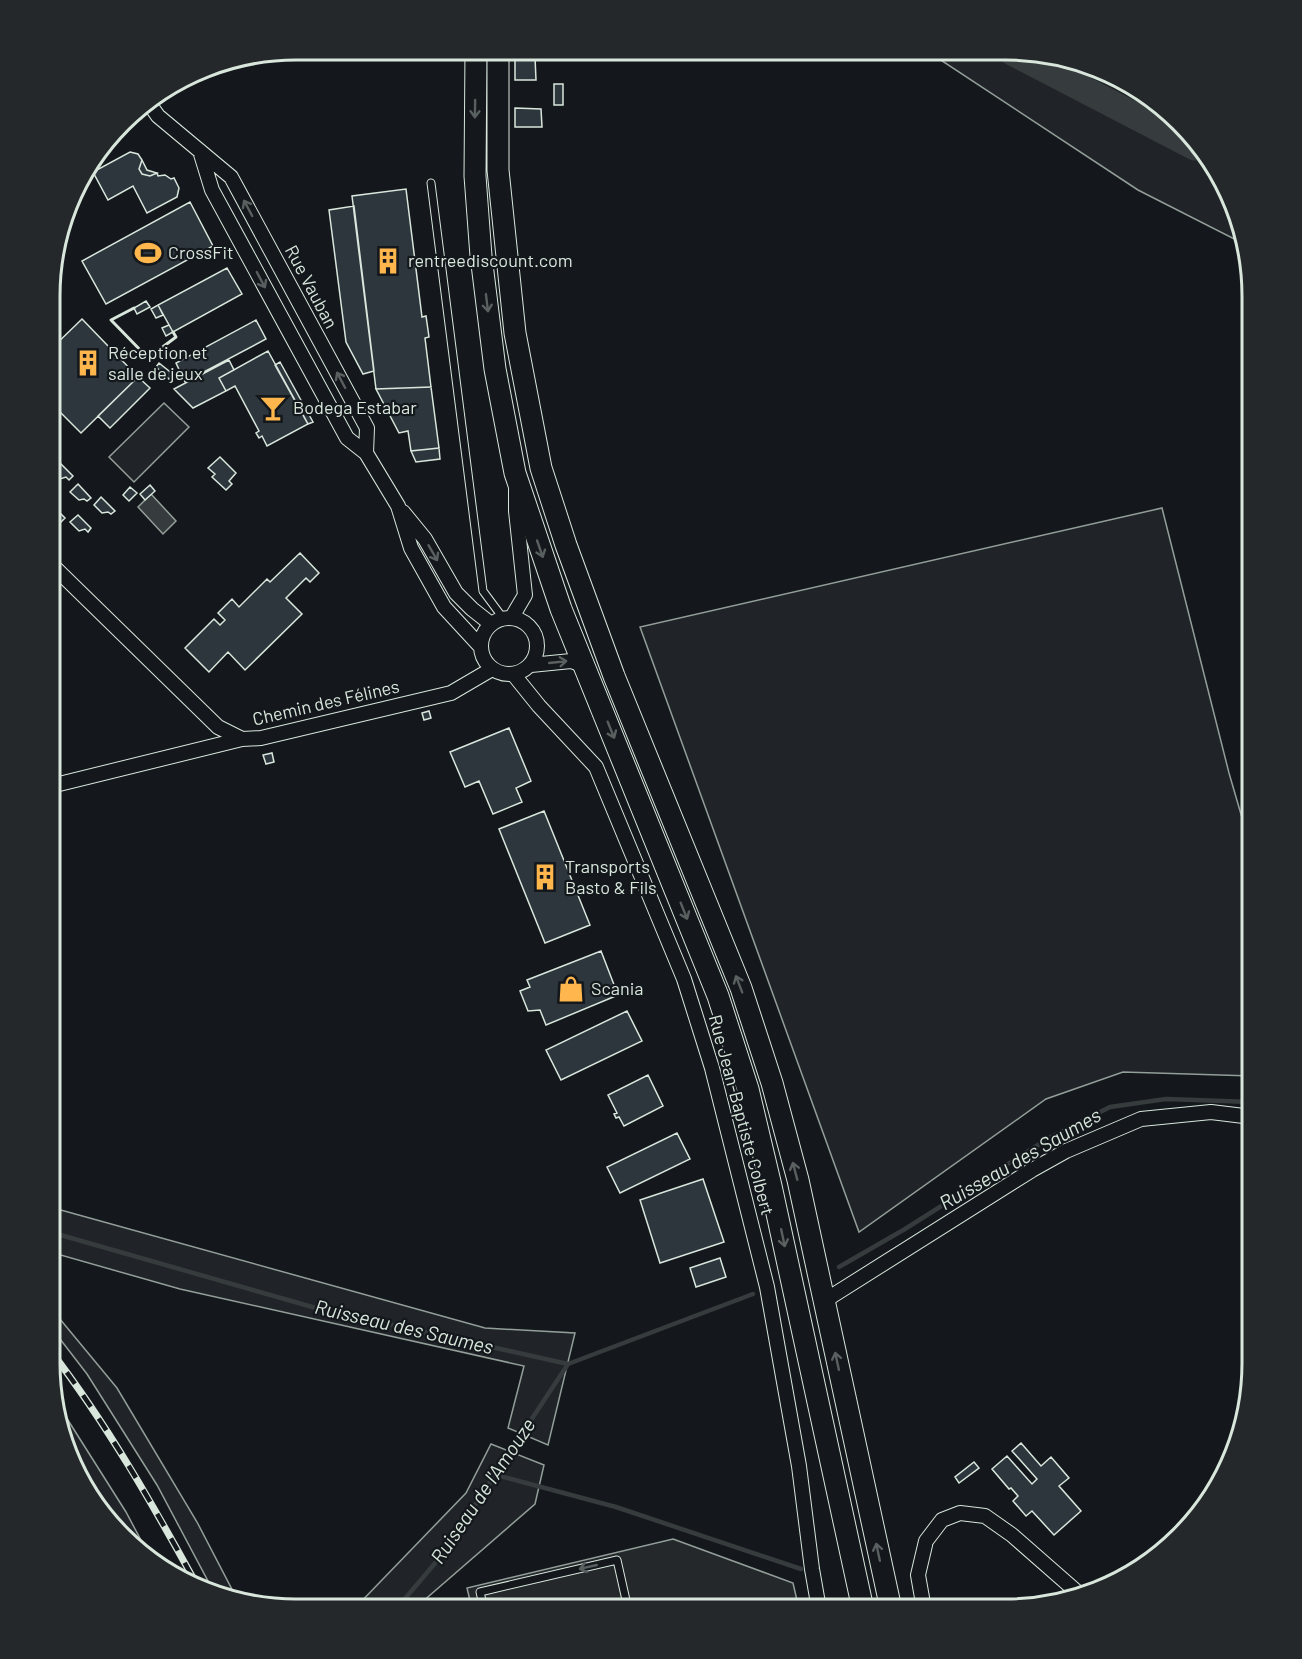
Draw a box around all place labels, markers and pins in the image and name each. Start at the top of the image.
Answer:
sports icon: CrossFit [133,238,163,268]
place label: CrossFit [168,241,234,263]
building icon: rentreediscount.com [373,246,403,276]
place label: rentreediscount.com [408,249,573,271]
place label: Réception et salle de jeux [108,341,208,384]
building icon: Réception et salle de jeux [73,348,103,378]
bar icon: Bodega Estabar [258,393,288,423]
place label: Bodega Estabar [293,396,417,418]
place label: Transports Basto & Fils [565,855,657,898]
building icon: Transports Basto & Fils [530,862,560,892]
shop icon: Scania [556,974,586,1004]
place label: Scania [591,977,644,999]

